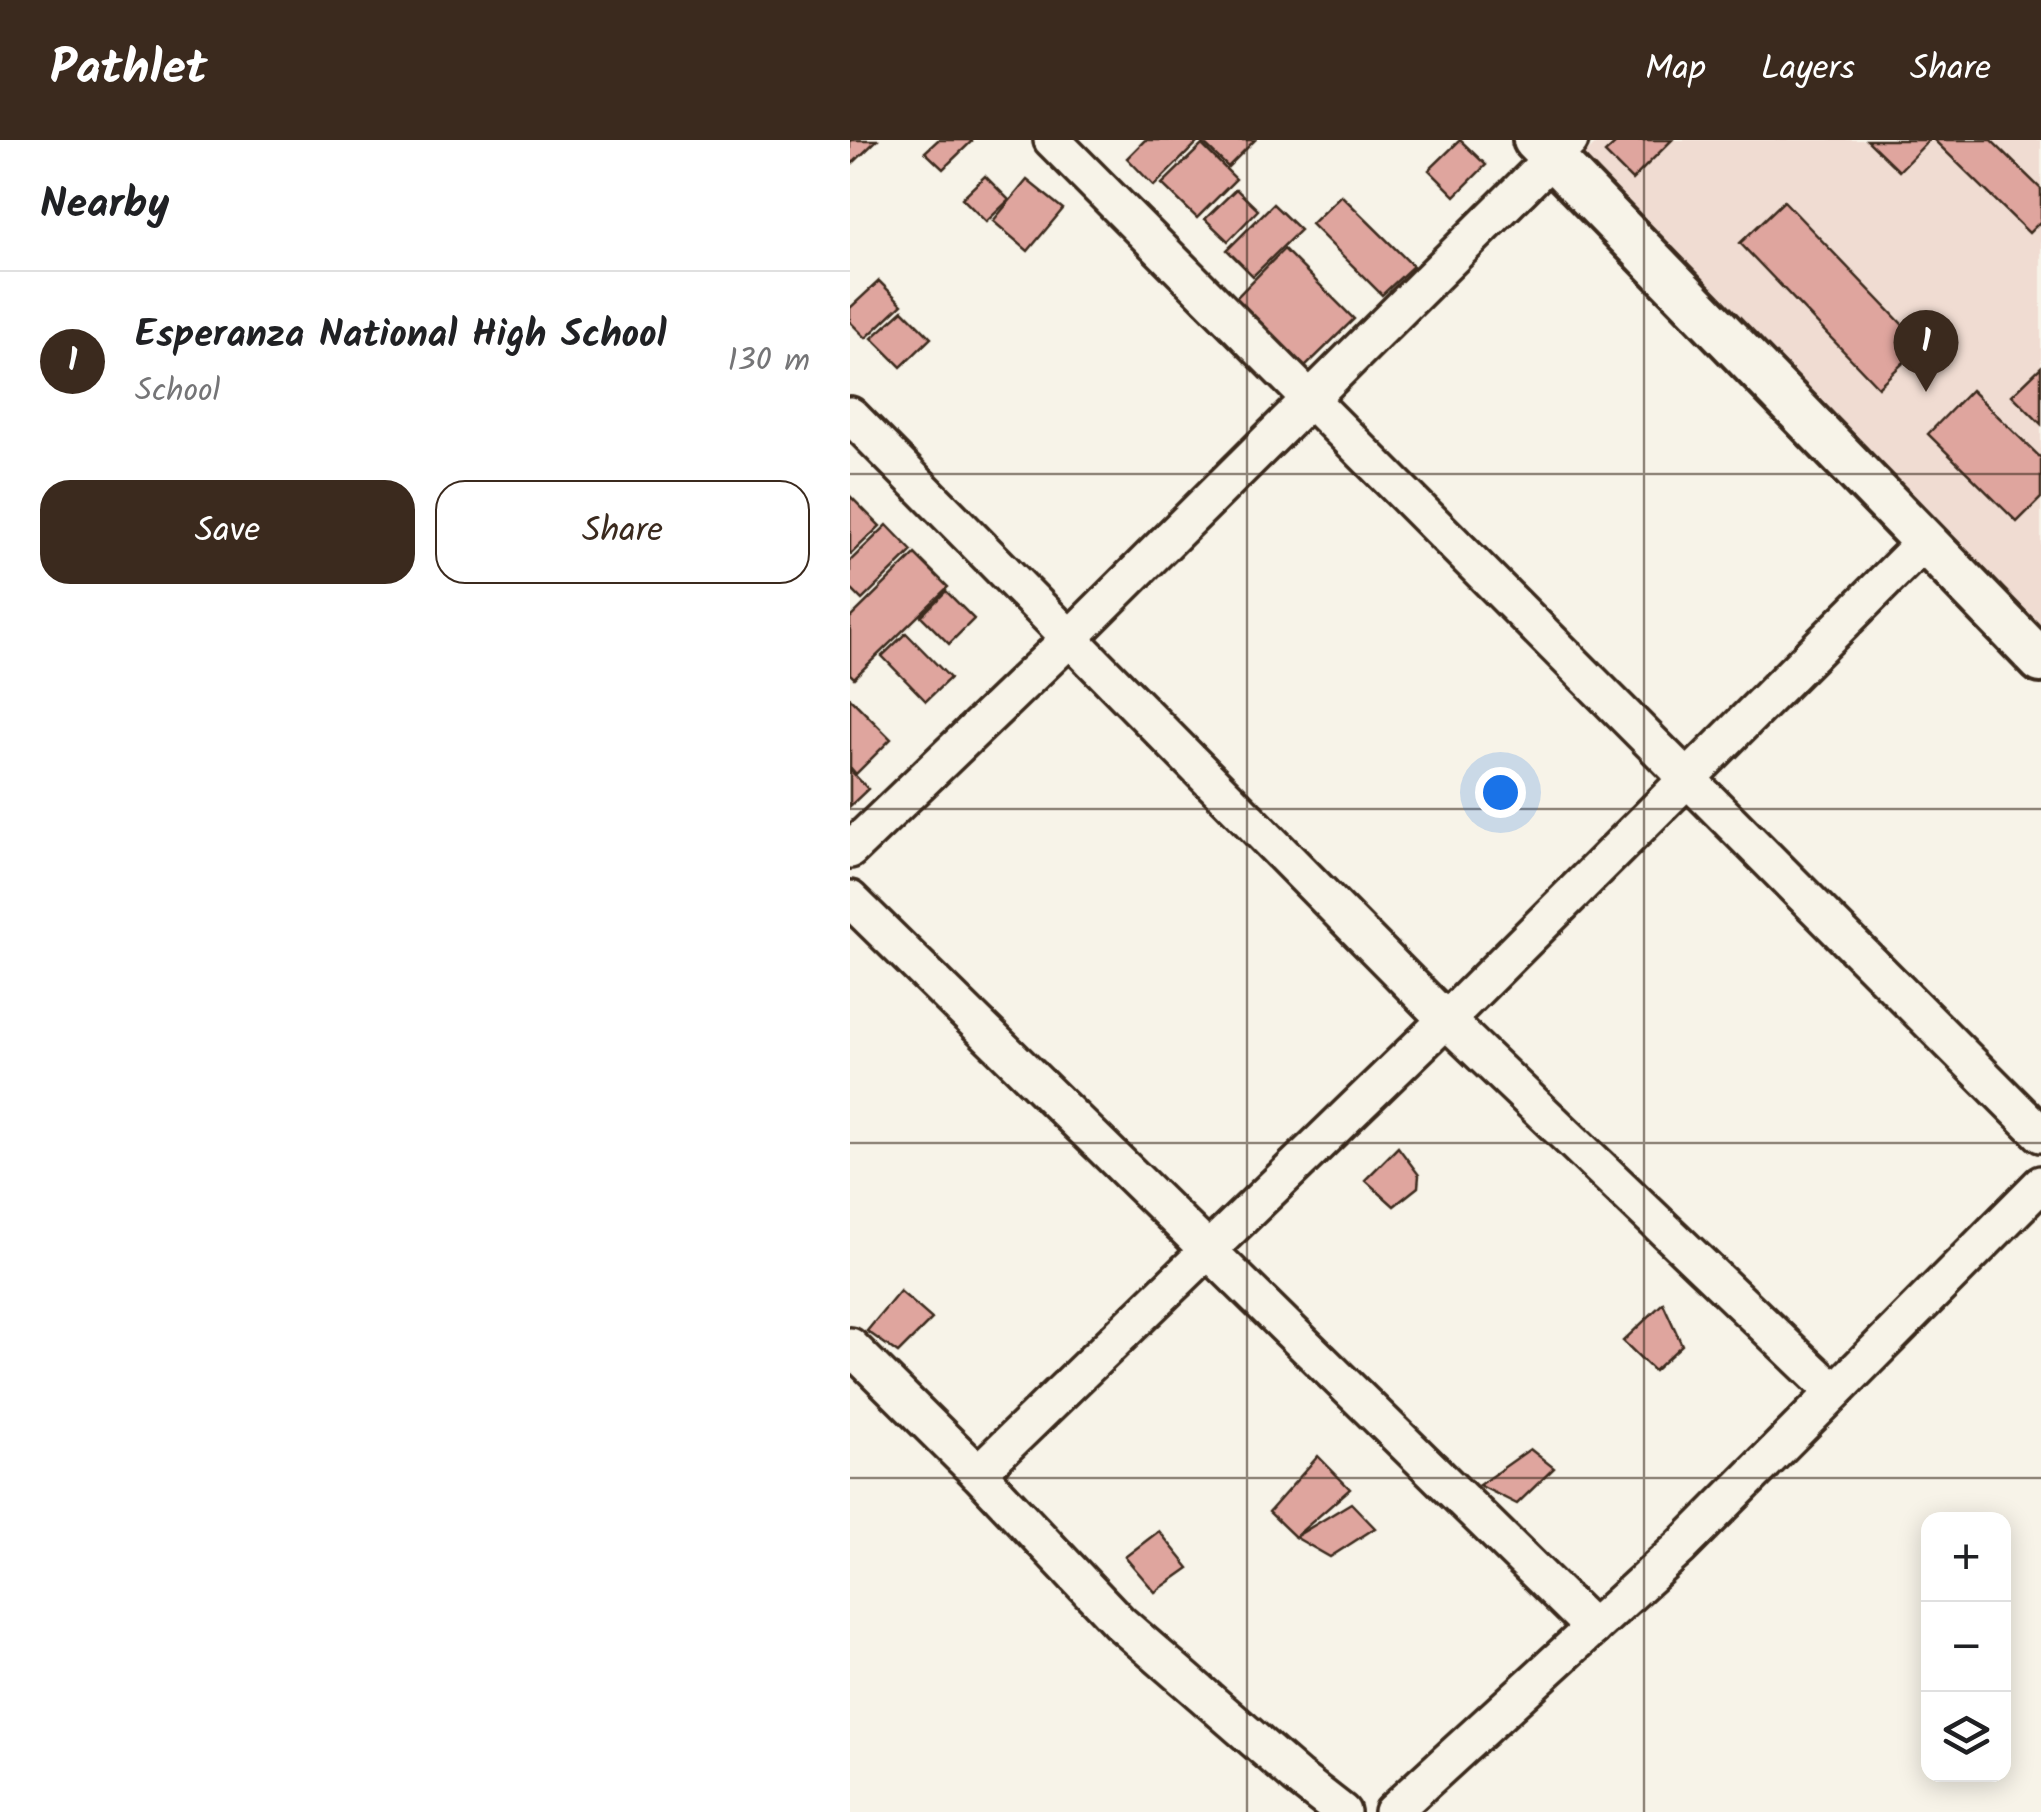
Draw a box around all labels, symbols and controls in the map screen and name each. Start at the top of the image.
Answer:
text: Pathlet [50,32,207,108]
text: Map [1645,42,1706,98]
text: Layers [1761,42,1855,98]
text: Share [1910,42,1991,98]
text: Nearby [40,172,169,239]
text: Esperanza National High School [135,306,667,366]
pin: 1 [1894,310,1958,392]
text: 1 [68,336,77,387]
text: 130 m [727,336,810,387]
text: School [135,366,220,417]
button: Save [40,480,415,584]
button: Share [435,480,810,584]
your location [1475,767,1526,818]
map controls [1921,1512,2011,1782]
button: + [1921,1512,2011,1602]
button: − [1921,1602,2011,1692]
button: layers [1921,1692,2011,1782]

